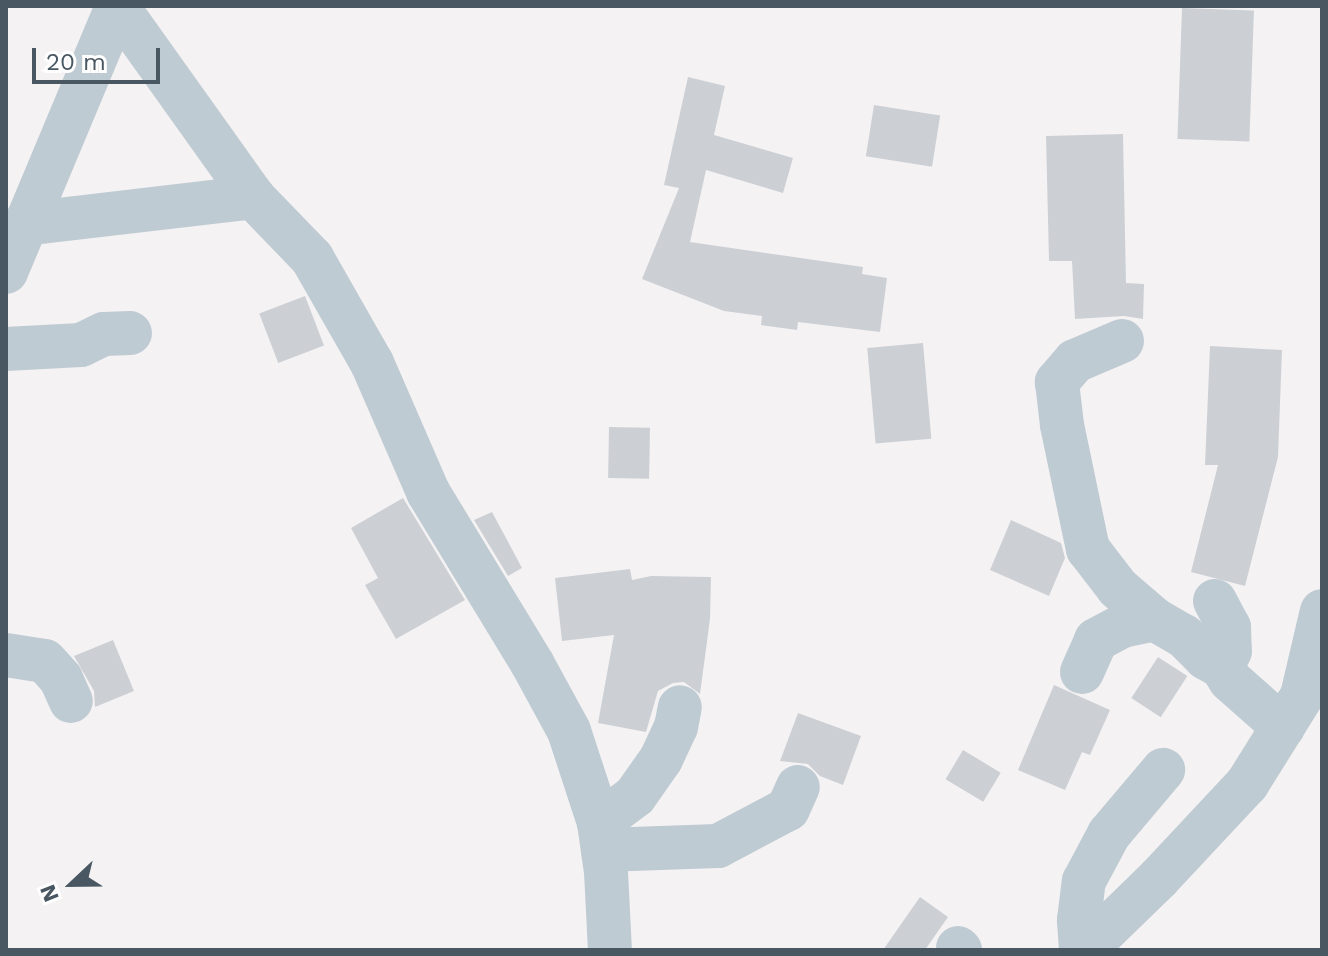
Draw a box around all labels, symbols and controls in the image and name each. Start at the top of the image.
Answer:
scale bar [36,32,164,82]
text: 20 m [46,48,106,76]
north arrow [32,844,112,924]
text: N [35,881,64,905]

